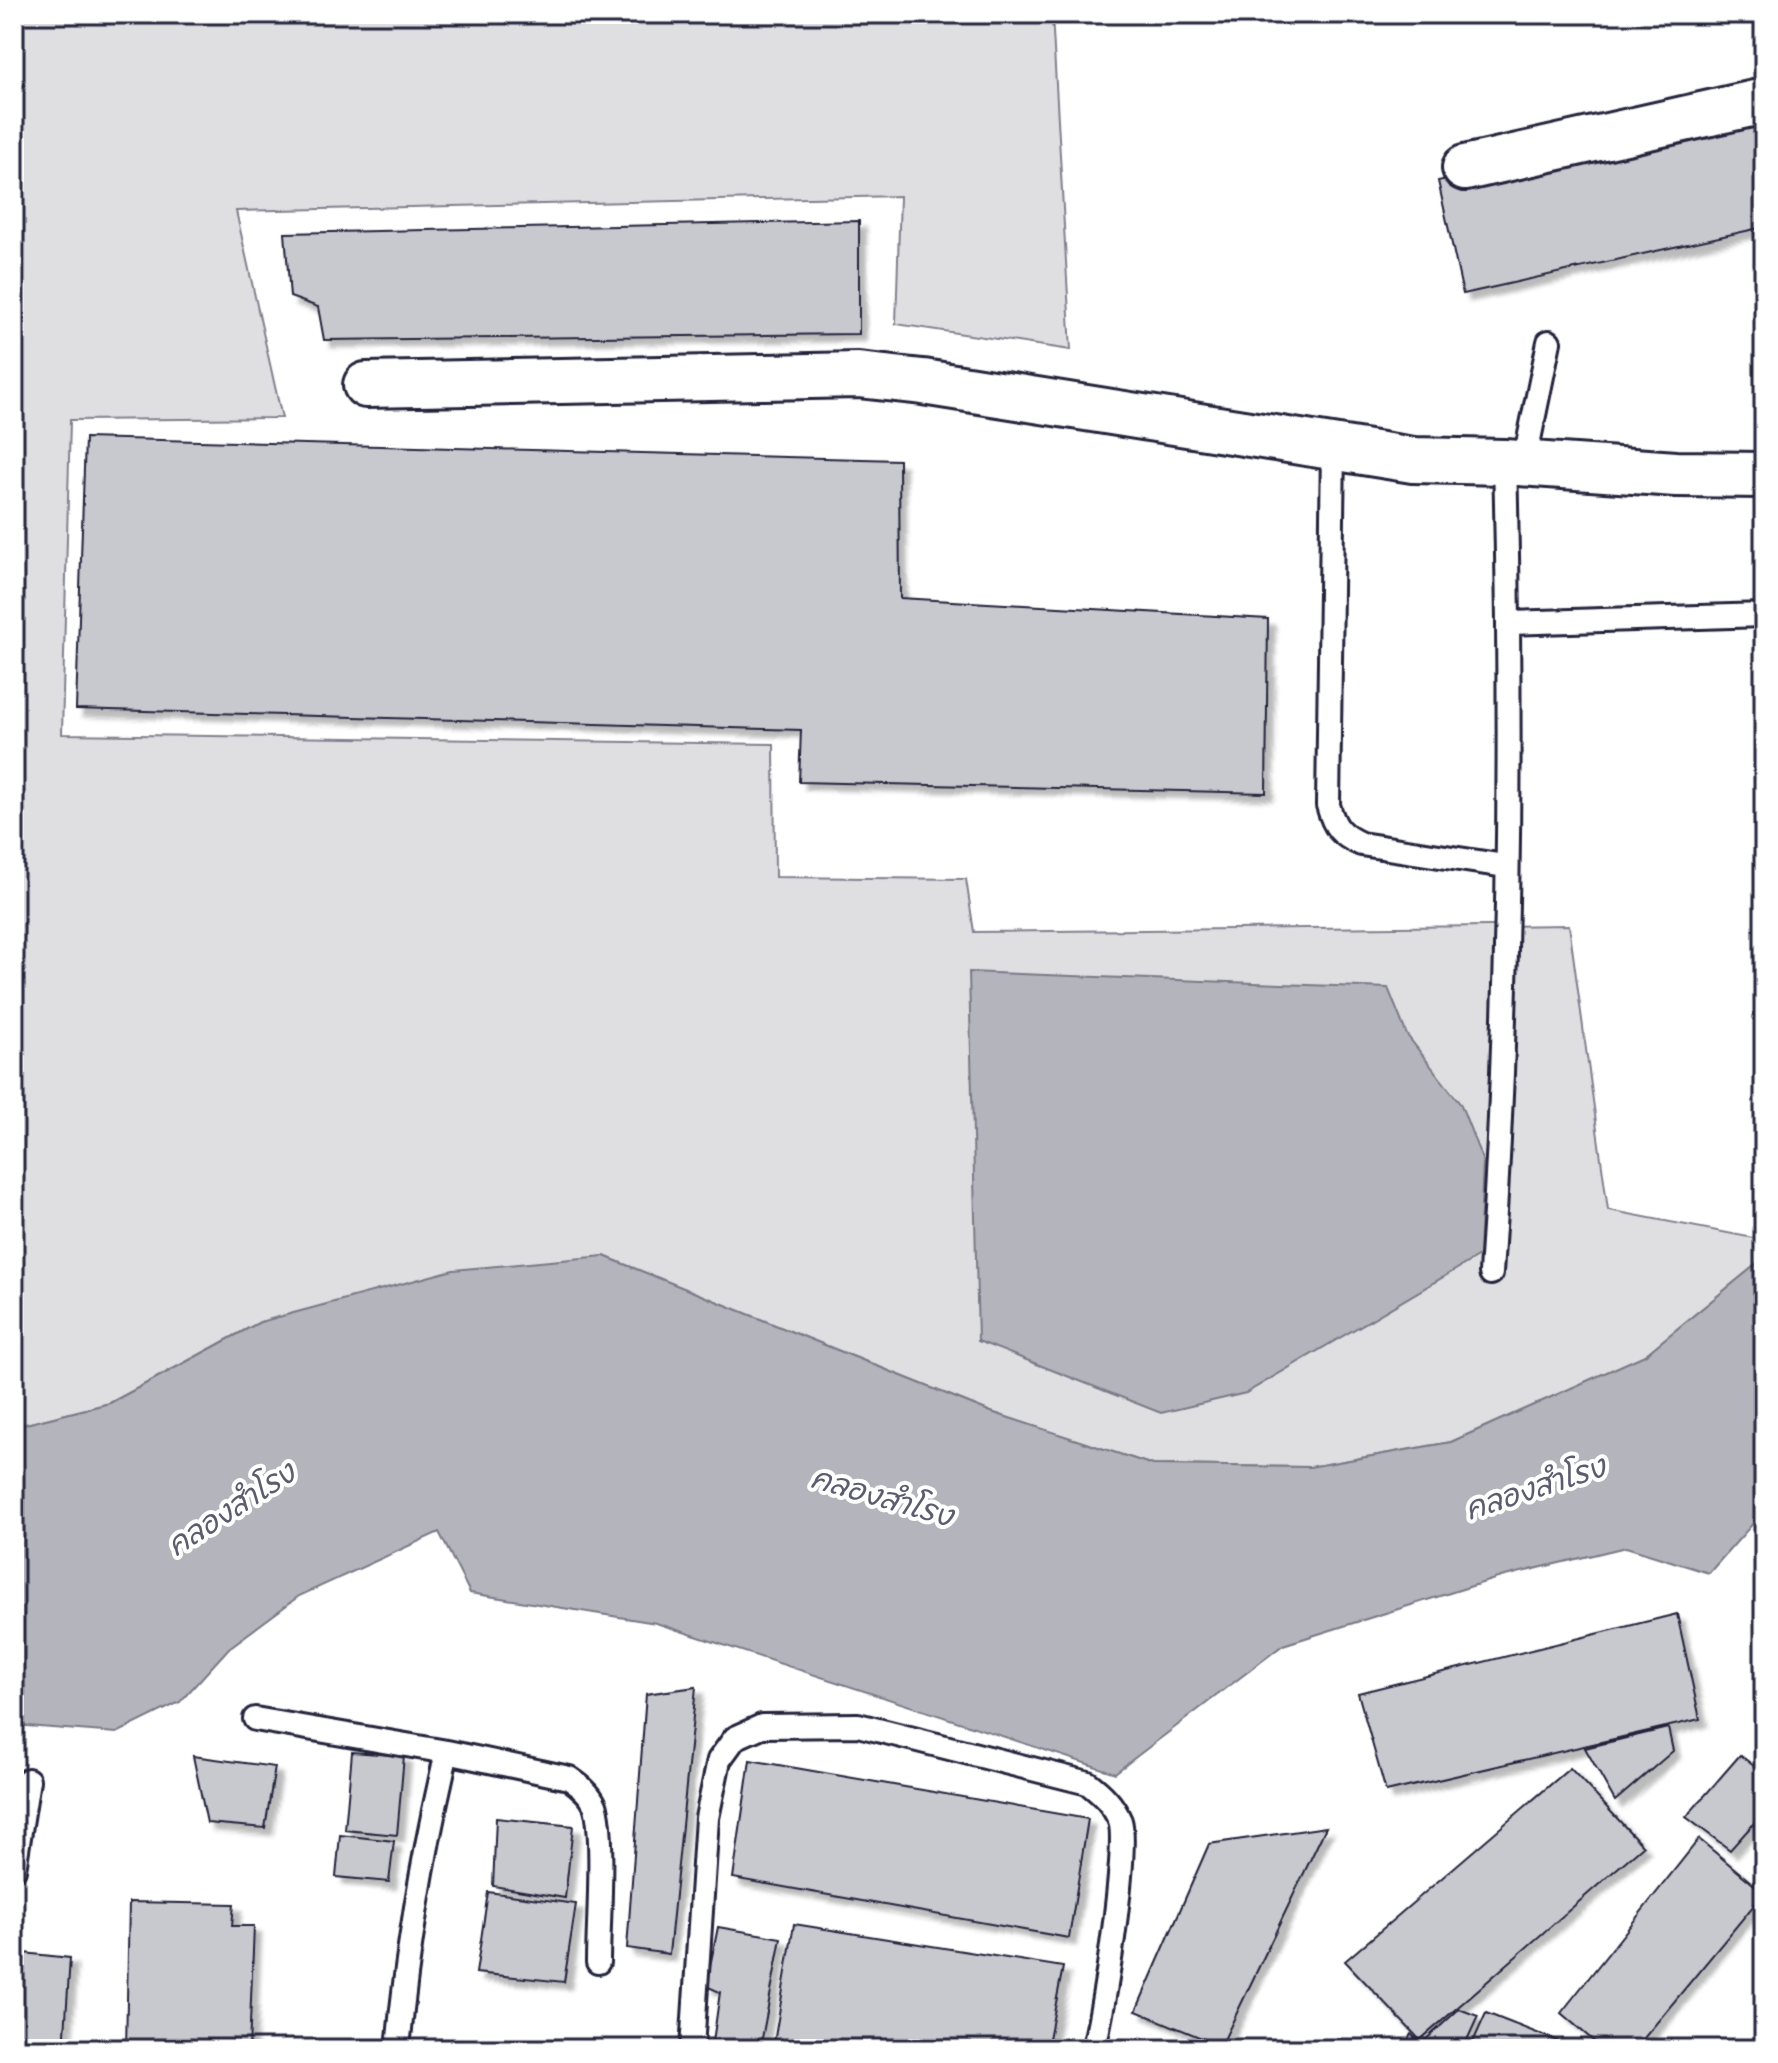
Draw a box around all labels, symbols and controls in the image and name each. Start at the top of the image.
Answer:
water label: คลองสำโรง [1459,1445,1613,1529]
water label: คลองสำโรง [159,1450,305,1565]
water label: คลองสำโรง [807,1457,960,1536]

